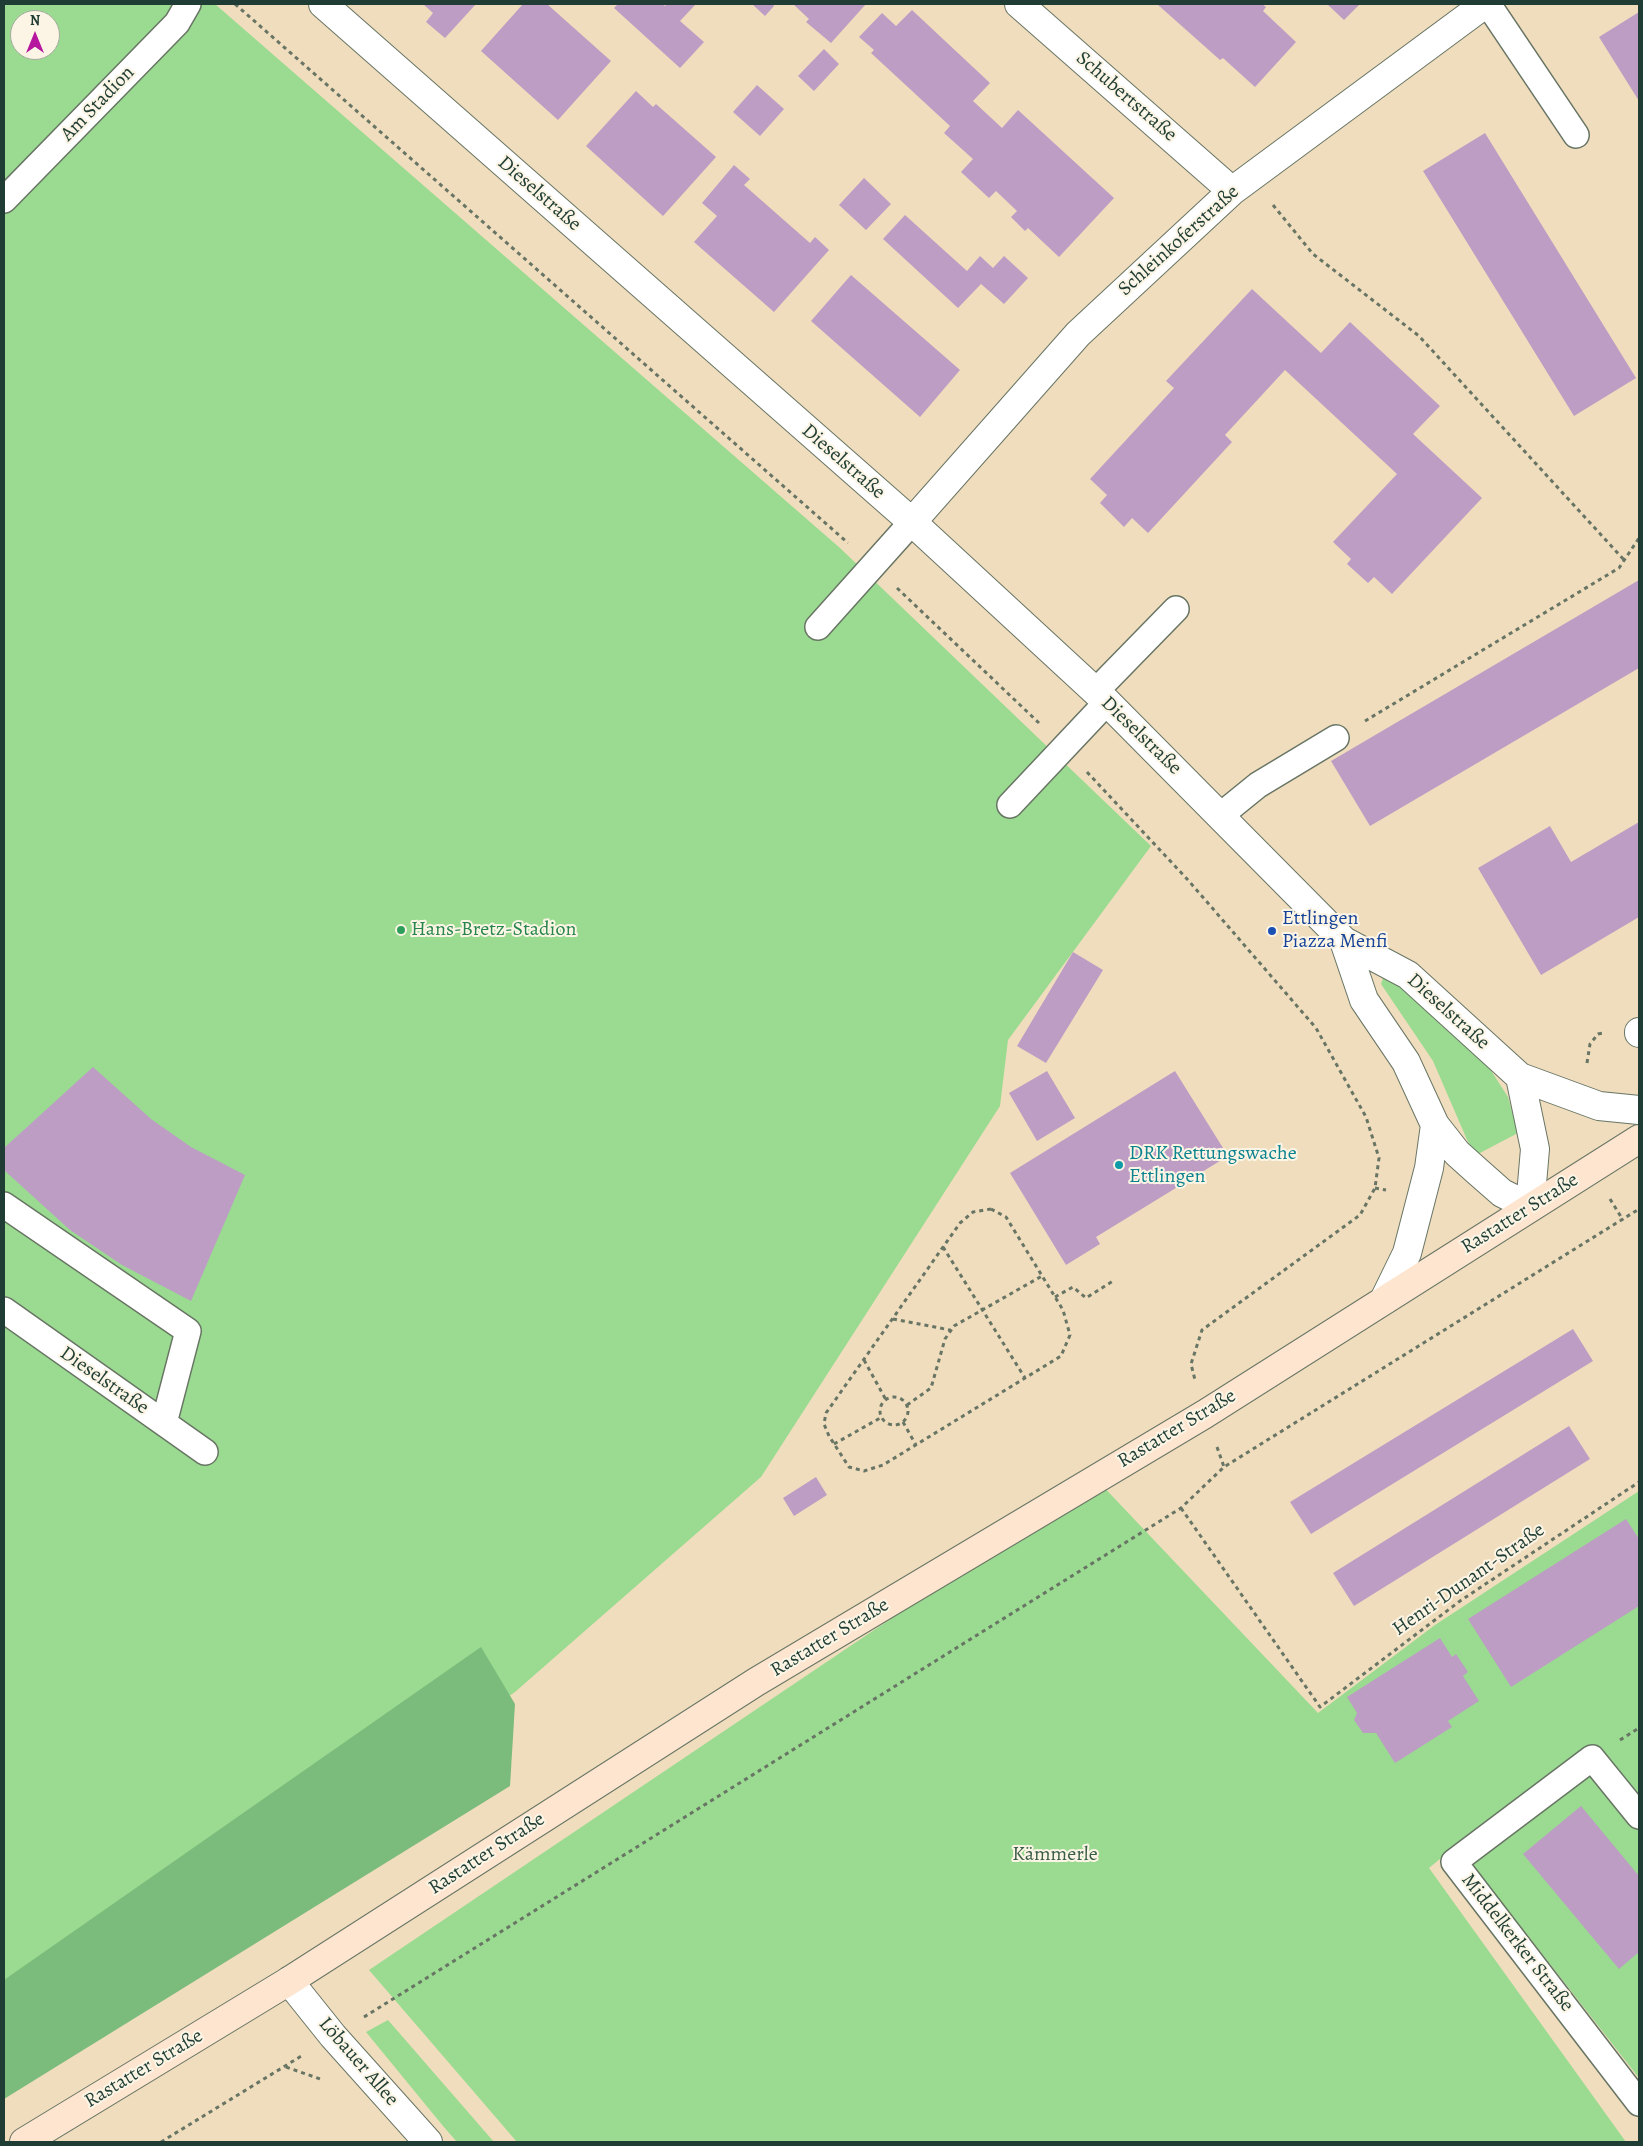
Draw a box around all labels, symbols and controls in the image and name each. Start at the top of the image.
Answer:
north arrow [10,10,60,60]
text: N [30,11,40,30]
street label: Schubertstraße [1071,47,1181,147]
street label: Am Stadion [56,61,140,147]
street label: Dieselstraße [492,151,586,237]
street label: Schleinkoferstraße [1114,180,1244,302]
street label: Dieselstraße [796,419,890,505]
street label: Dieselstraße [1096,692,1186,780]
place label: Ettlingen Piazza Menfi [1282,907,1388,954]
place label: Hans-Bretz-Stadion [411,918,576,942]
marker: Hans-Bretz-Stadion [395,924,407,936]
marker: Ettlingen Piazza Menfi [1266,925,1278,937]
street label: Dieselstraße [1402,969,1494,1055]
place label: DRK Rettungswache Ettlingen [1129,1142,1297,1189]
marker: DRK Rettungswache Ettlingen [1113,1159,1125,1171]
street label: Rastatter Straße [1457,1168,1583,1260]
street label: Dieselstraße [55,1342,153,1420]
street label: Rastatter Straße [1114,1384,1240,1474]
street label: Henri-Dunant-Straße [1388,1519,1550,1641]
street label: Rastatter Straße [767,1593,893,1683]
street label: Rastatter Straße [424,1808,550,1900]
park label: Kämmerle [1012,1843,1098,1867]
street label: Middelkerker Straße [1456,1869,1578,2017]
street label: Löbauer Allee [313,2013,403,2111]
street label: Rastatter Straße [81,2024,207,2114]

